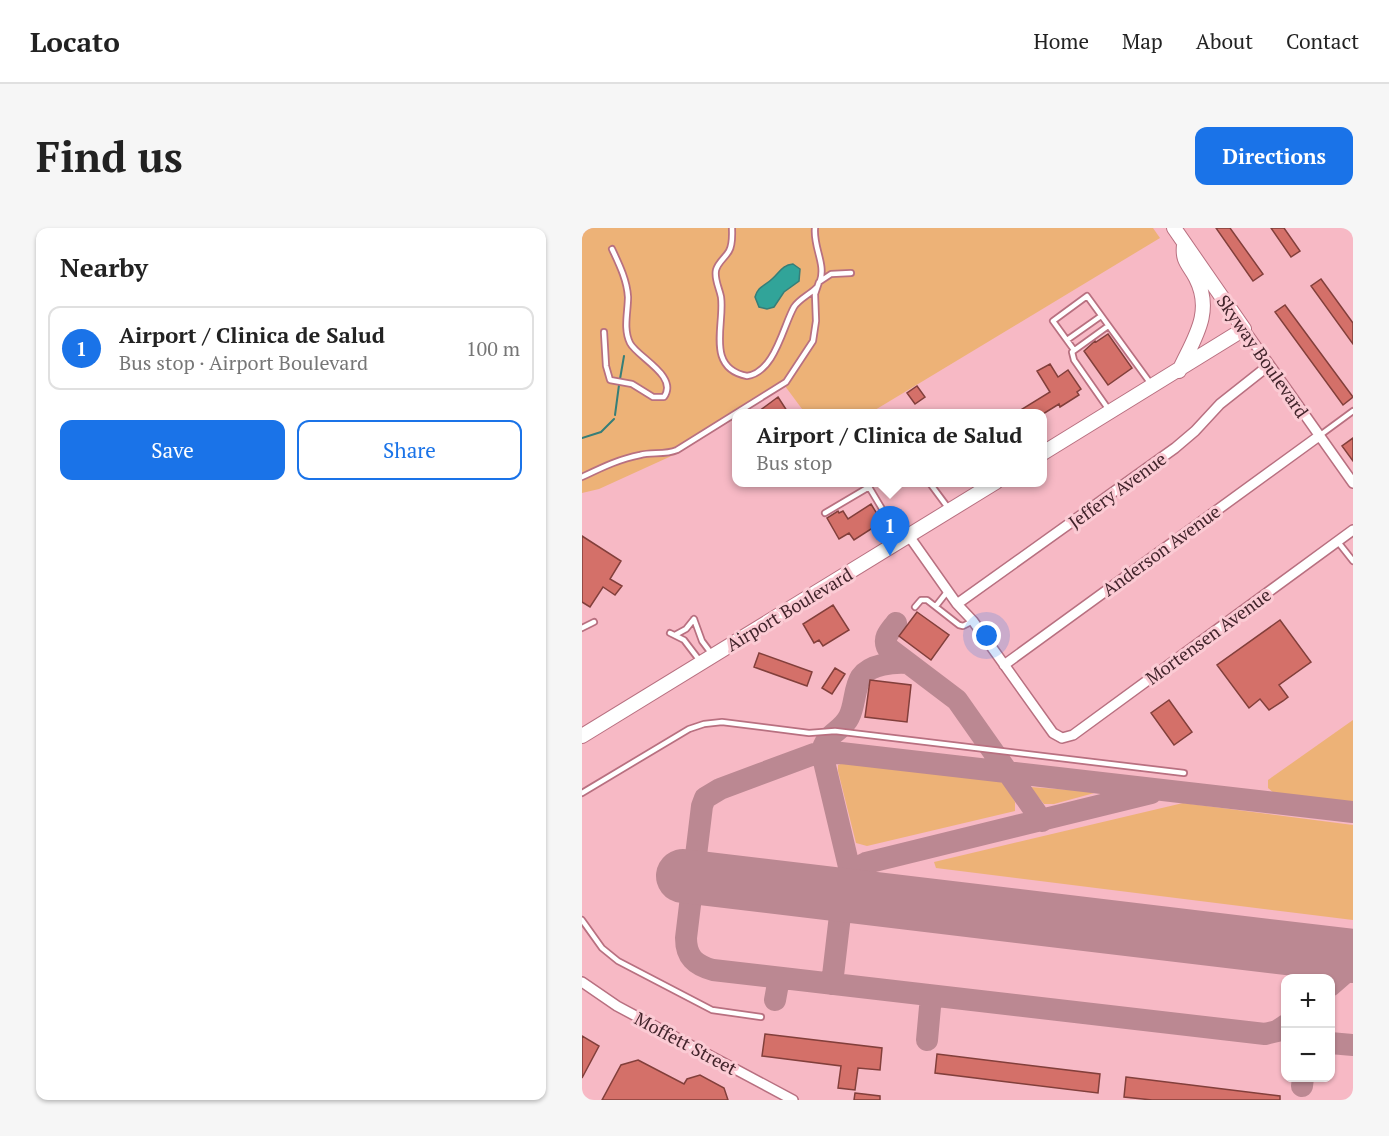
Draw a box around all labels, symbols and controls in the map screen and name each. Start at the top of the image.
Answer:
text: Locato [30,23,120,60]
text: Home [1033,27,1089,55]
text: Map [1122,27,1163,55]
text: About [1196,27,1253,55]
text: Contact [1286,27,1359,55]
button: Directions [1195,127,1353,185]
text: Find us [36,128,183,184]
text: Nearby [60,250,148,284]
street label: Skyway Boulevard [1212,290,1314,422]
text: Airport / Clinica de Salud [119,320,385,349]
text: 1 [76,335,87,362]
text: 100 m [466,335,520,362]
text: Bus stop · Airport Boulevard [119,349,368,376]
popup [732,409,1047,487]
button: Save [60,420,285,480]
button: Share [297,420,522,480]
text: Airport / Clinica de Salud [757,420,1022,449]
street label: Jeffery Avenue [1063,446,1171,534]
text: Bus stop [757,449,832,476]
street label: Anderson Avenue [1097,499,1225,601]
pin: 1 [870,506,910,556]
street label: Airport Boulevard [721,562,857,656]
street label: Mortensen Avenue [1141,582,1275,690]
your location [972,621,1001,650]
map controls [1281,974,1335,1082]
button: + [1281,974,1335,1028]
street label: Moffett Street [631,1006,742,1080]
button: − [1281,1028,1335,1082]

